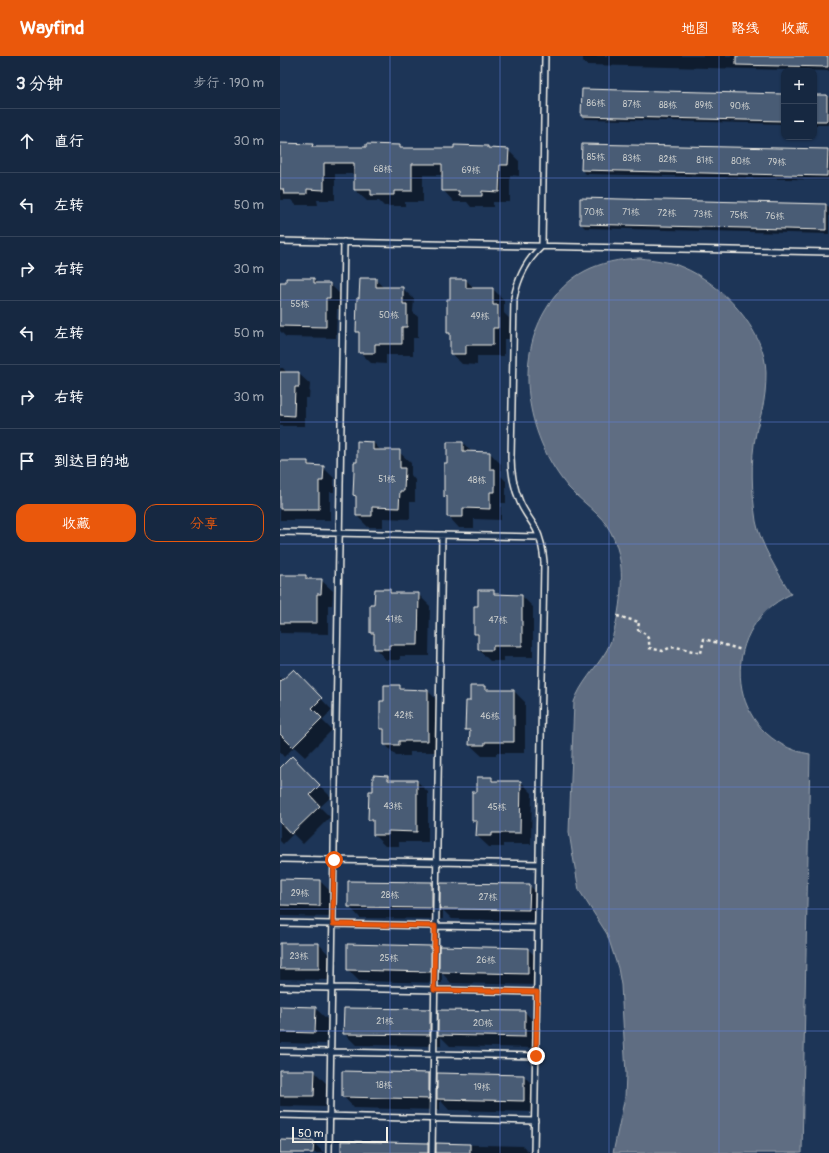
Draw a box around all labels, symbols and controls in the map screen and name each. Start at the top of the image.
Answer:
text: Wayfind [20,16,84,40]
text: 地图 [681,20,709,37]
text: 路线 [731,20,759,37]
text: 收藏 [781,20,809,37]
map controls [781,68,817,140]
button: + [781,68,817,104]
text: 3 分钟 [16,73,63,94]
text: 步行 · 190 m [193,75,264,91]
house number: 86栋 [587,98,605,109]
house number: 87栋 [623,99,641,110]
house number: 88栋 [659,100,677,111]
house number: 89栋 [695,100,713,111]
house number: 90栋 [730,101,750,112]
button: − [781,104,817,140]
icon: ahead [16,130,38,152]
text: 直行 [54,132,84,151]
text: 30 m [234,133,264,149]
house number: 85栋 [587,152,605,163]
house number: 83栋 [623,153,641,164]
house number: 82栋 [659,154,677,165]
house number: 81栋 [696,155,714,166]
house number: 80栋 [731,156,751,167]
house number: 79栋 [768,157,786,168]
house number: 68栋 [374,164,392,175]
house number: 69栋 [462,165,480,176]
icon: left [16,194,38,216]
text: 左转 [54,196,84,215]
text: 50 m [234,197,264,213]
house number: 70栋 [584,207,604,218]
house number: 71栋 [622,207,640,218]
house number: 72栋 [658,208,676,219]
house number: 73栋 [694,209,712,220]
house number: 75栋 [730,210,748,221]
house number: 76栋 [766,211,785,222]
icon: right [16,258,38,280]
text: 右转 [54,260,84,279]
text: 30 m [234,261,264,277]
house number: 55栋 [291,299,309,310]
house number: 50栋 [379,310,399,321]
house number: 49栋 [471,311,489,322]
icon: left [16,322,38,344]
text: 左转 [54,324,84,343]
text: 50 m [234,325,264,341]
icon: right [16,386,38,408]
text: 右转 [54,388,84,407]
text: 30 m [234,389,264,405]
icon: arrive [16,450,38,472]
text: 到达目的地 [54,452,129,471]
house number: 51栋 [378,474,396,485]
house number: 48栋 [468,475,486,486]
button: 收藏 [16,504,136,542]
button: 分享 [144,504,264,542]
house number: 41栋 [385,614,403,625]
house number: 47栋 [489,615,507,626]
house number: 42栋 [394,710,414,721]
house number: 46栋 [480,711,500,722]
house number: 43栋 [383,801,403,812]
house number: 45栋 [487,802,507,813]
route start [325,851,343,869]
house number: 29栋 [291,888,309,899]
house number: 28栋 [381,890,399,901]
house number: 27栋 [479,892,497,903]
house number: 23栋 [290,951,308,962]
house number: 25栋 [380,953,398,964]
house number: 26栋 [476,955,496,966]
house number: 21栋 [376,1016,394,1027]
house number: 20栋 [473,1018,493,1029]
route end [527,1047,545,1065]
house number: 18栋 [375,1080,393,1091]
house number: 19栋 [473,1082,491,1093]
scale bar [292,1125,388,1144]
text: 50 m [298,1127,324,1140]

